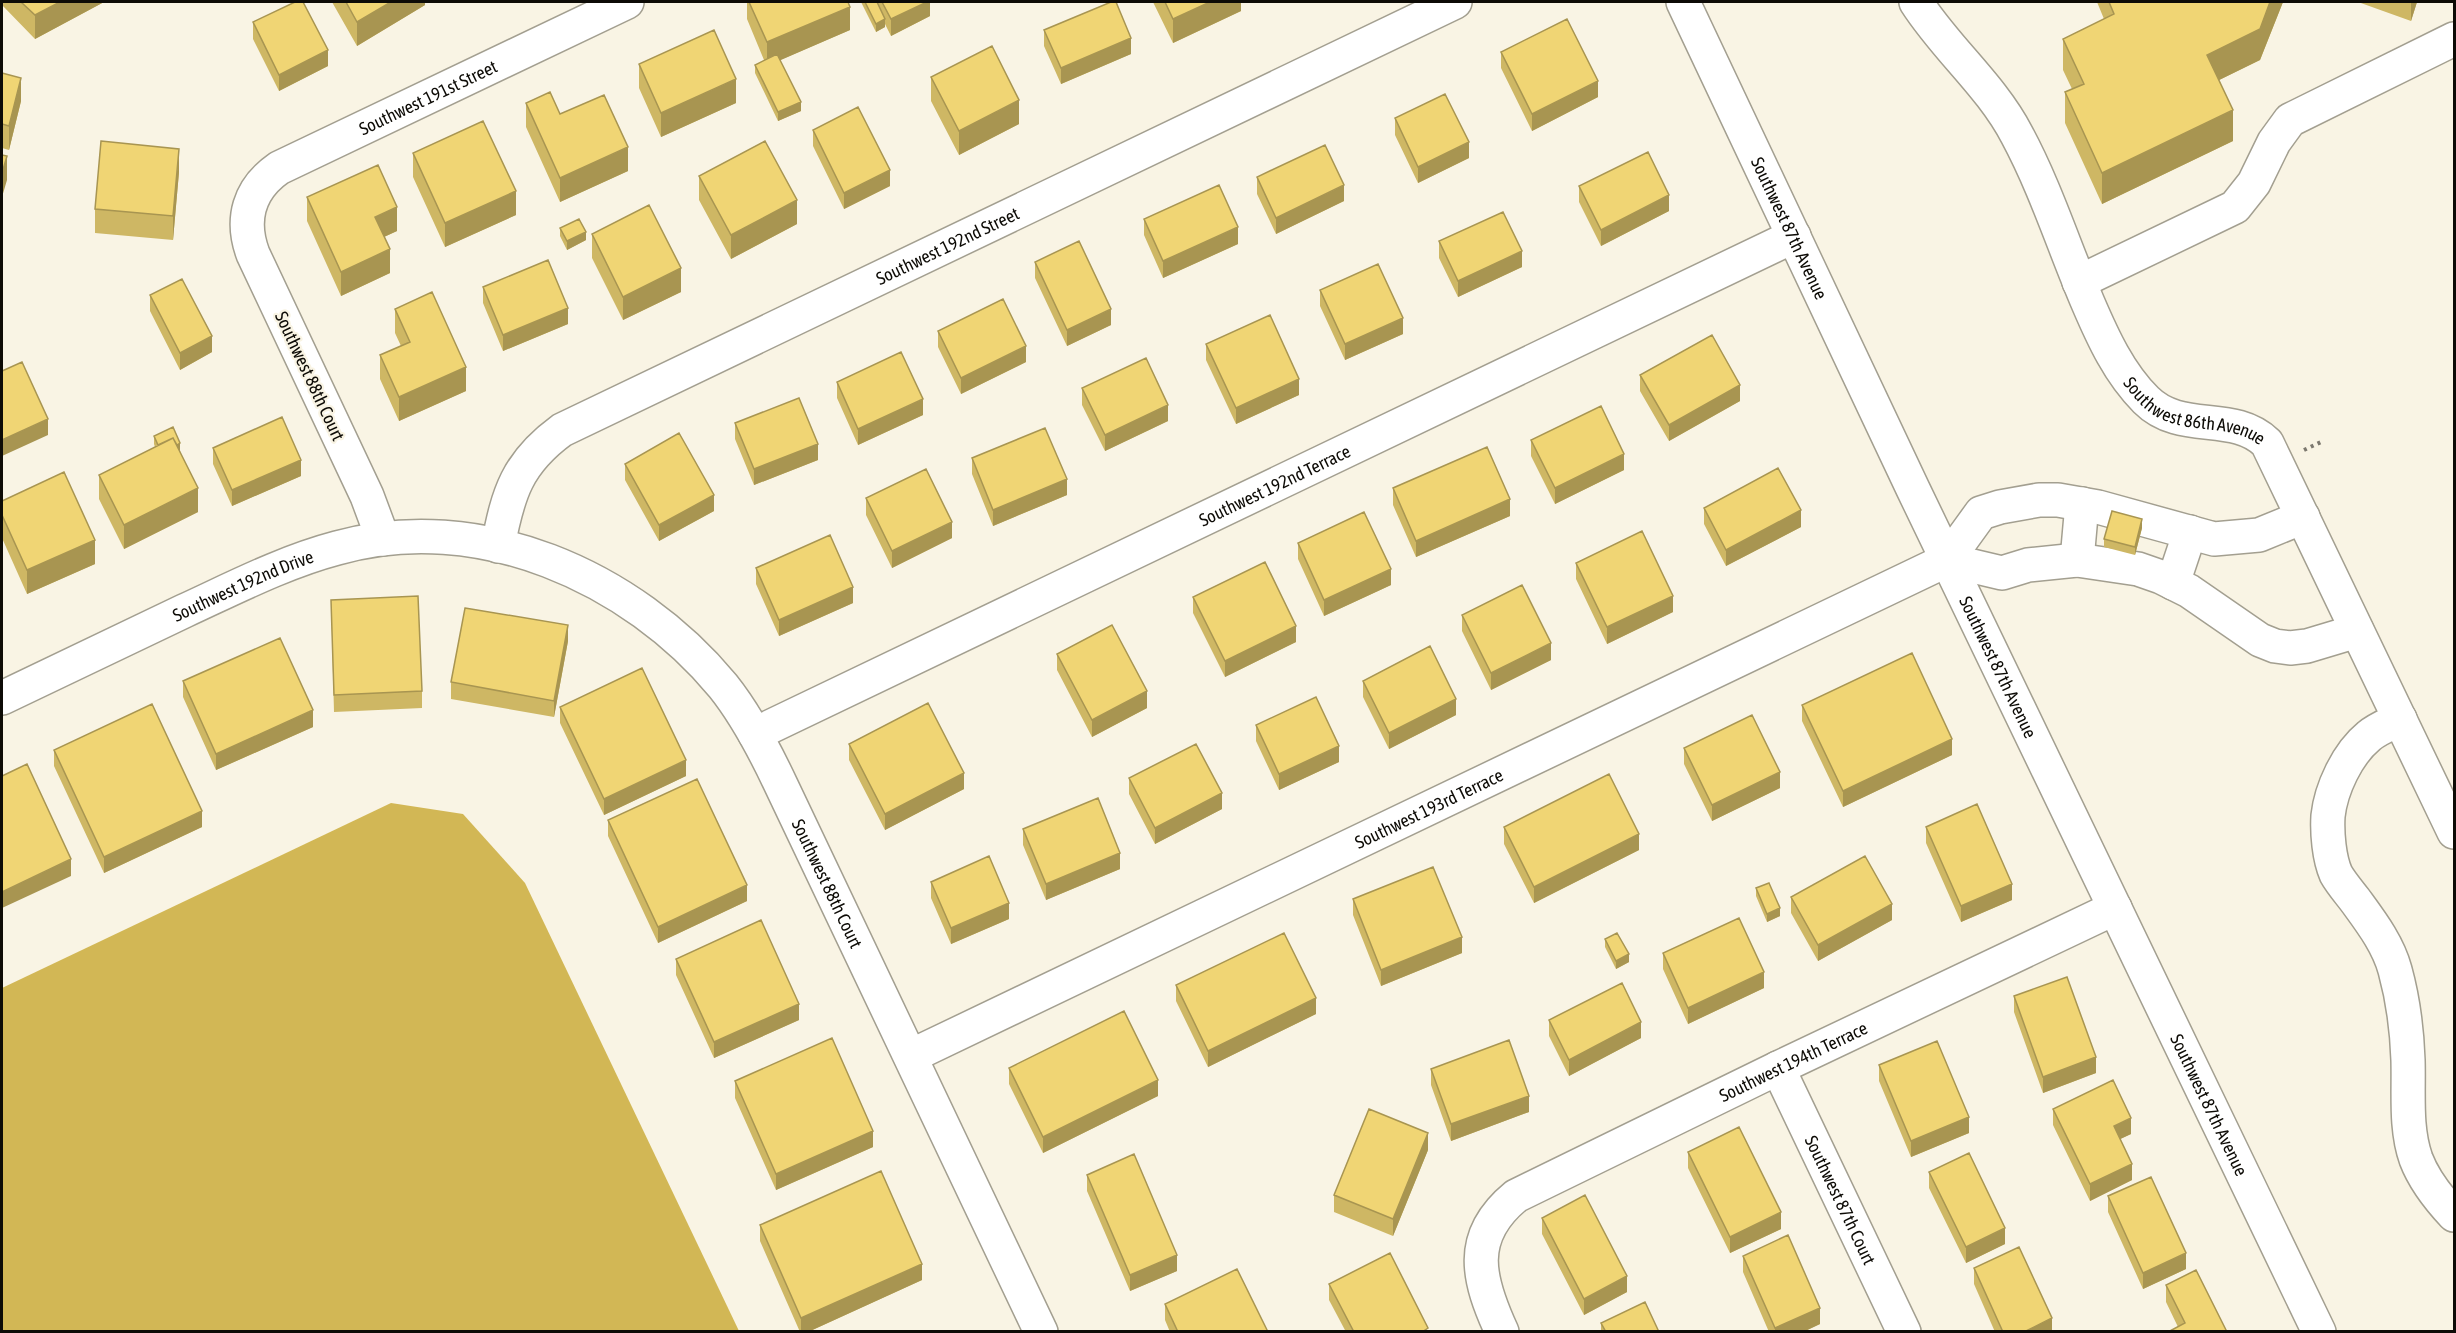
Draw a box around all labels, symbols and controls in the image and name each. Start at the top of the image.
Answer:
street label: Southwest 191st Street [355,55,500,139]
street label: Southwest 87th Avenue [1747,154,1832,302]
street label: Southwest 192nd Street [872,202,1022,289]
street label: Southwest 88th Court [271,308,349,444]
street label: Southwest 86th Avenue [2120,373,2270,448]
street label: Southwest 192nd Terrace [1195,440,1353,530]
street label: Southwest 192nd Drive [169,545,316,625]
street label: Southwest 87th Avenue [1956,593,2042,741]
street label: Southwest 193rd Terrace [1351,764,1506,853]
street label: Southwest 88th Court [788,815,867,951]
street label: Southwest 194th Terrace [1716,1017,1870,1106]
street label: Southwest 87th Avenue [2167,1031,2253,1179]
street label: Southwest 87th Court [1801,1132,1881,1268]

